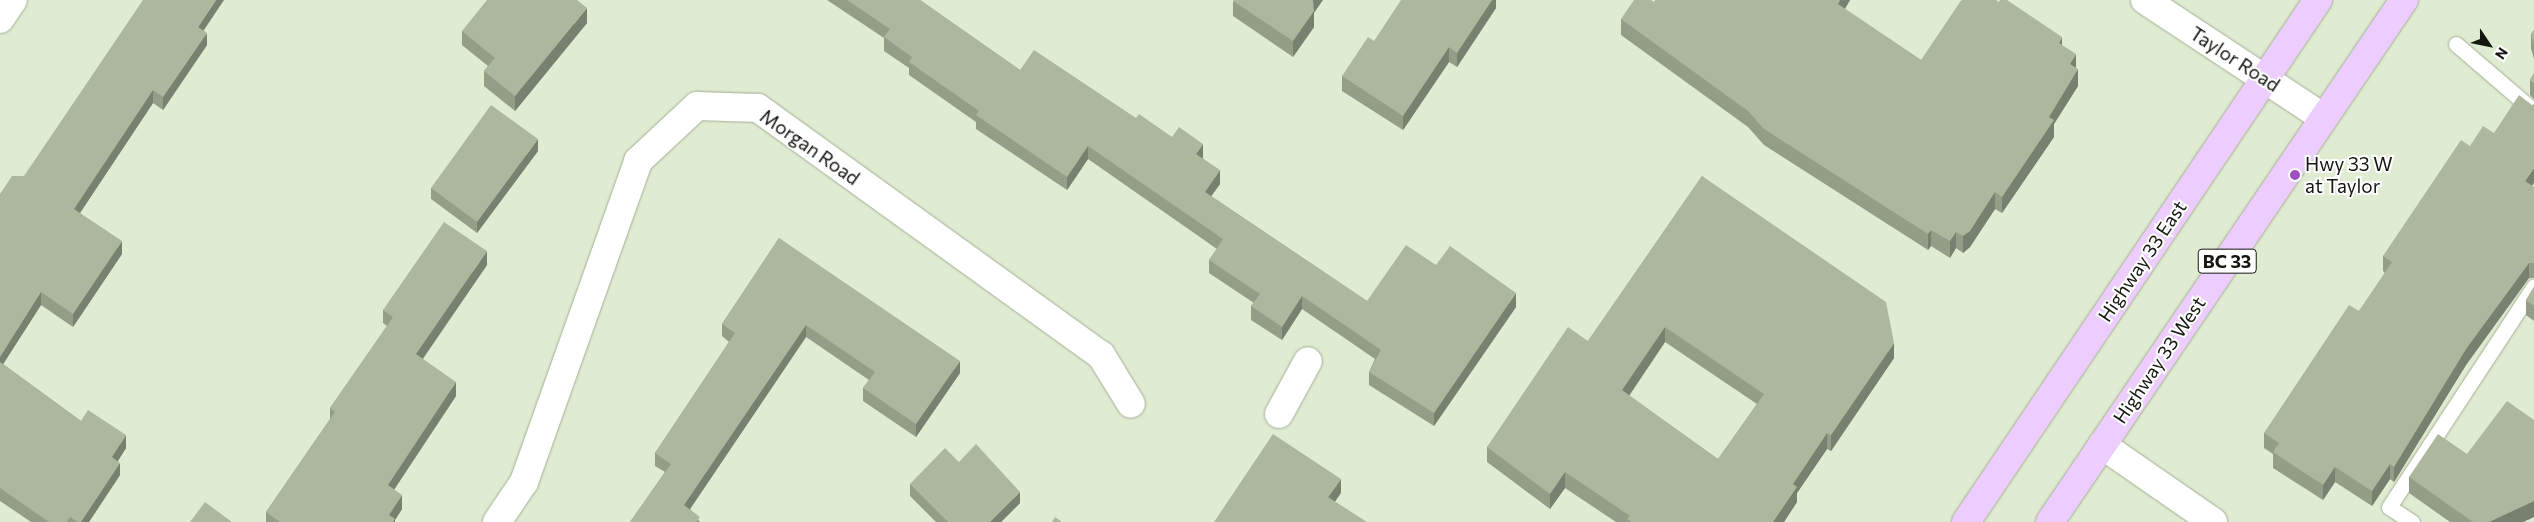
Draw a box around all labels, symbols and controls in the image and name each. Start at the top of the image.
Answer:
north arrow [2464,20,2514,70]
street label: Taylor Road [2186,22,2284,96]
text: N [2492,45,2512,63]
street label: Morgan Road [756,104,864,190]
place label: Hwy 33 W at Taylor [2305,153,2393,197]
marker: Hwy 33 W at Taylor [2289,169,2301,181]
street label: Highway 33 East [2093,196,2191,326]
road number: BC 33 [2197,246,2257,276]
street label: Highway 33 West [2108,292,2210,428]

